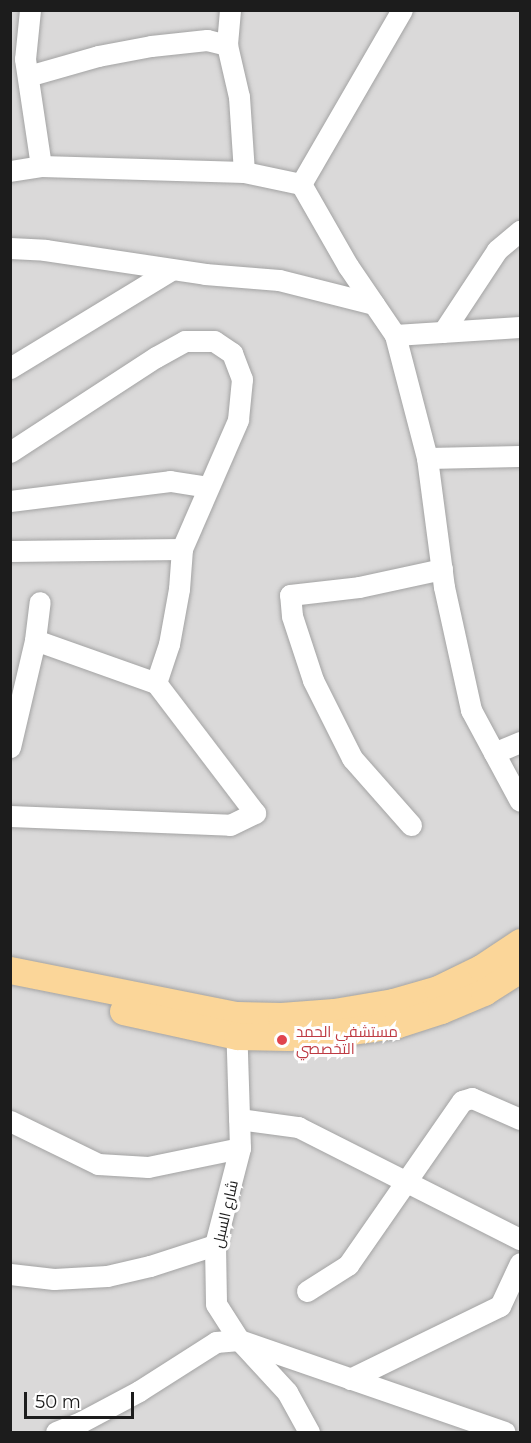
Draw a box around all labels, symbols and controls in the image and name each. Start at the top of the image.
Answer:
place label: مستشفى الحمد التخصصي [296,1022,398,1057]
marker: مستشفى الحمد التخصصي [273,1031,291,1049]
street label: شارع السبل [208,1178,242,1250]
scale bar [27,1380,136,1418]
text: 50 m [35,1391,81,1413]

